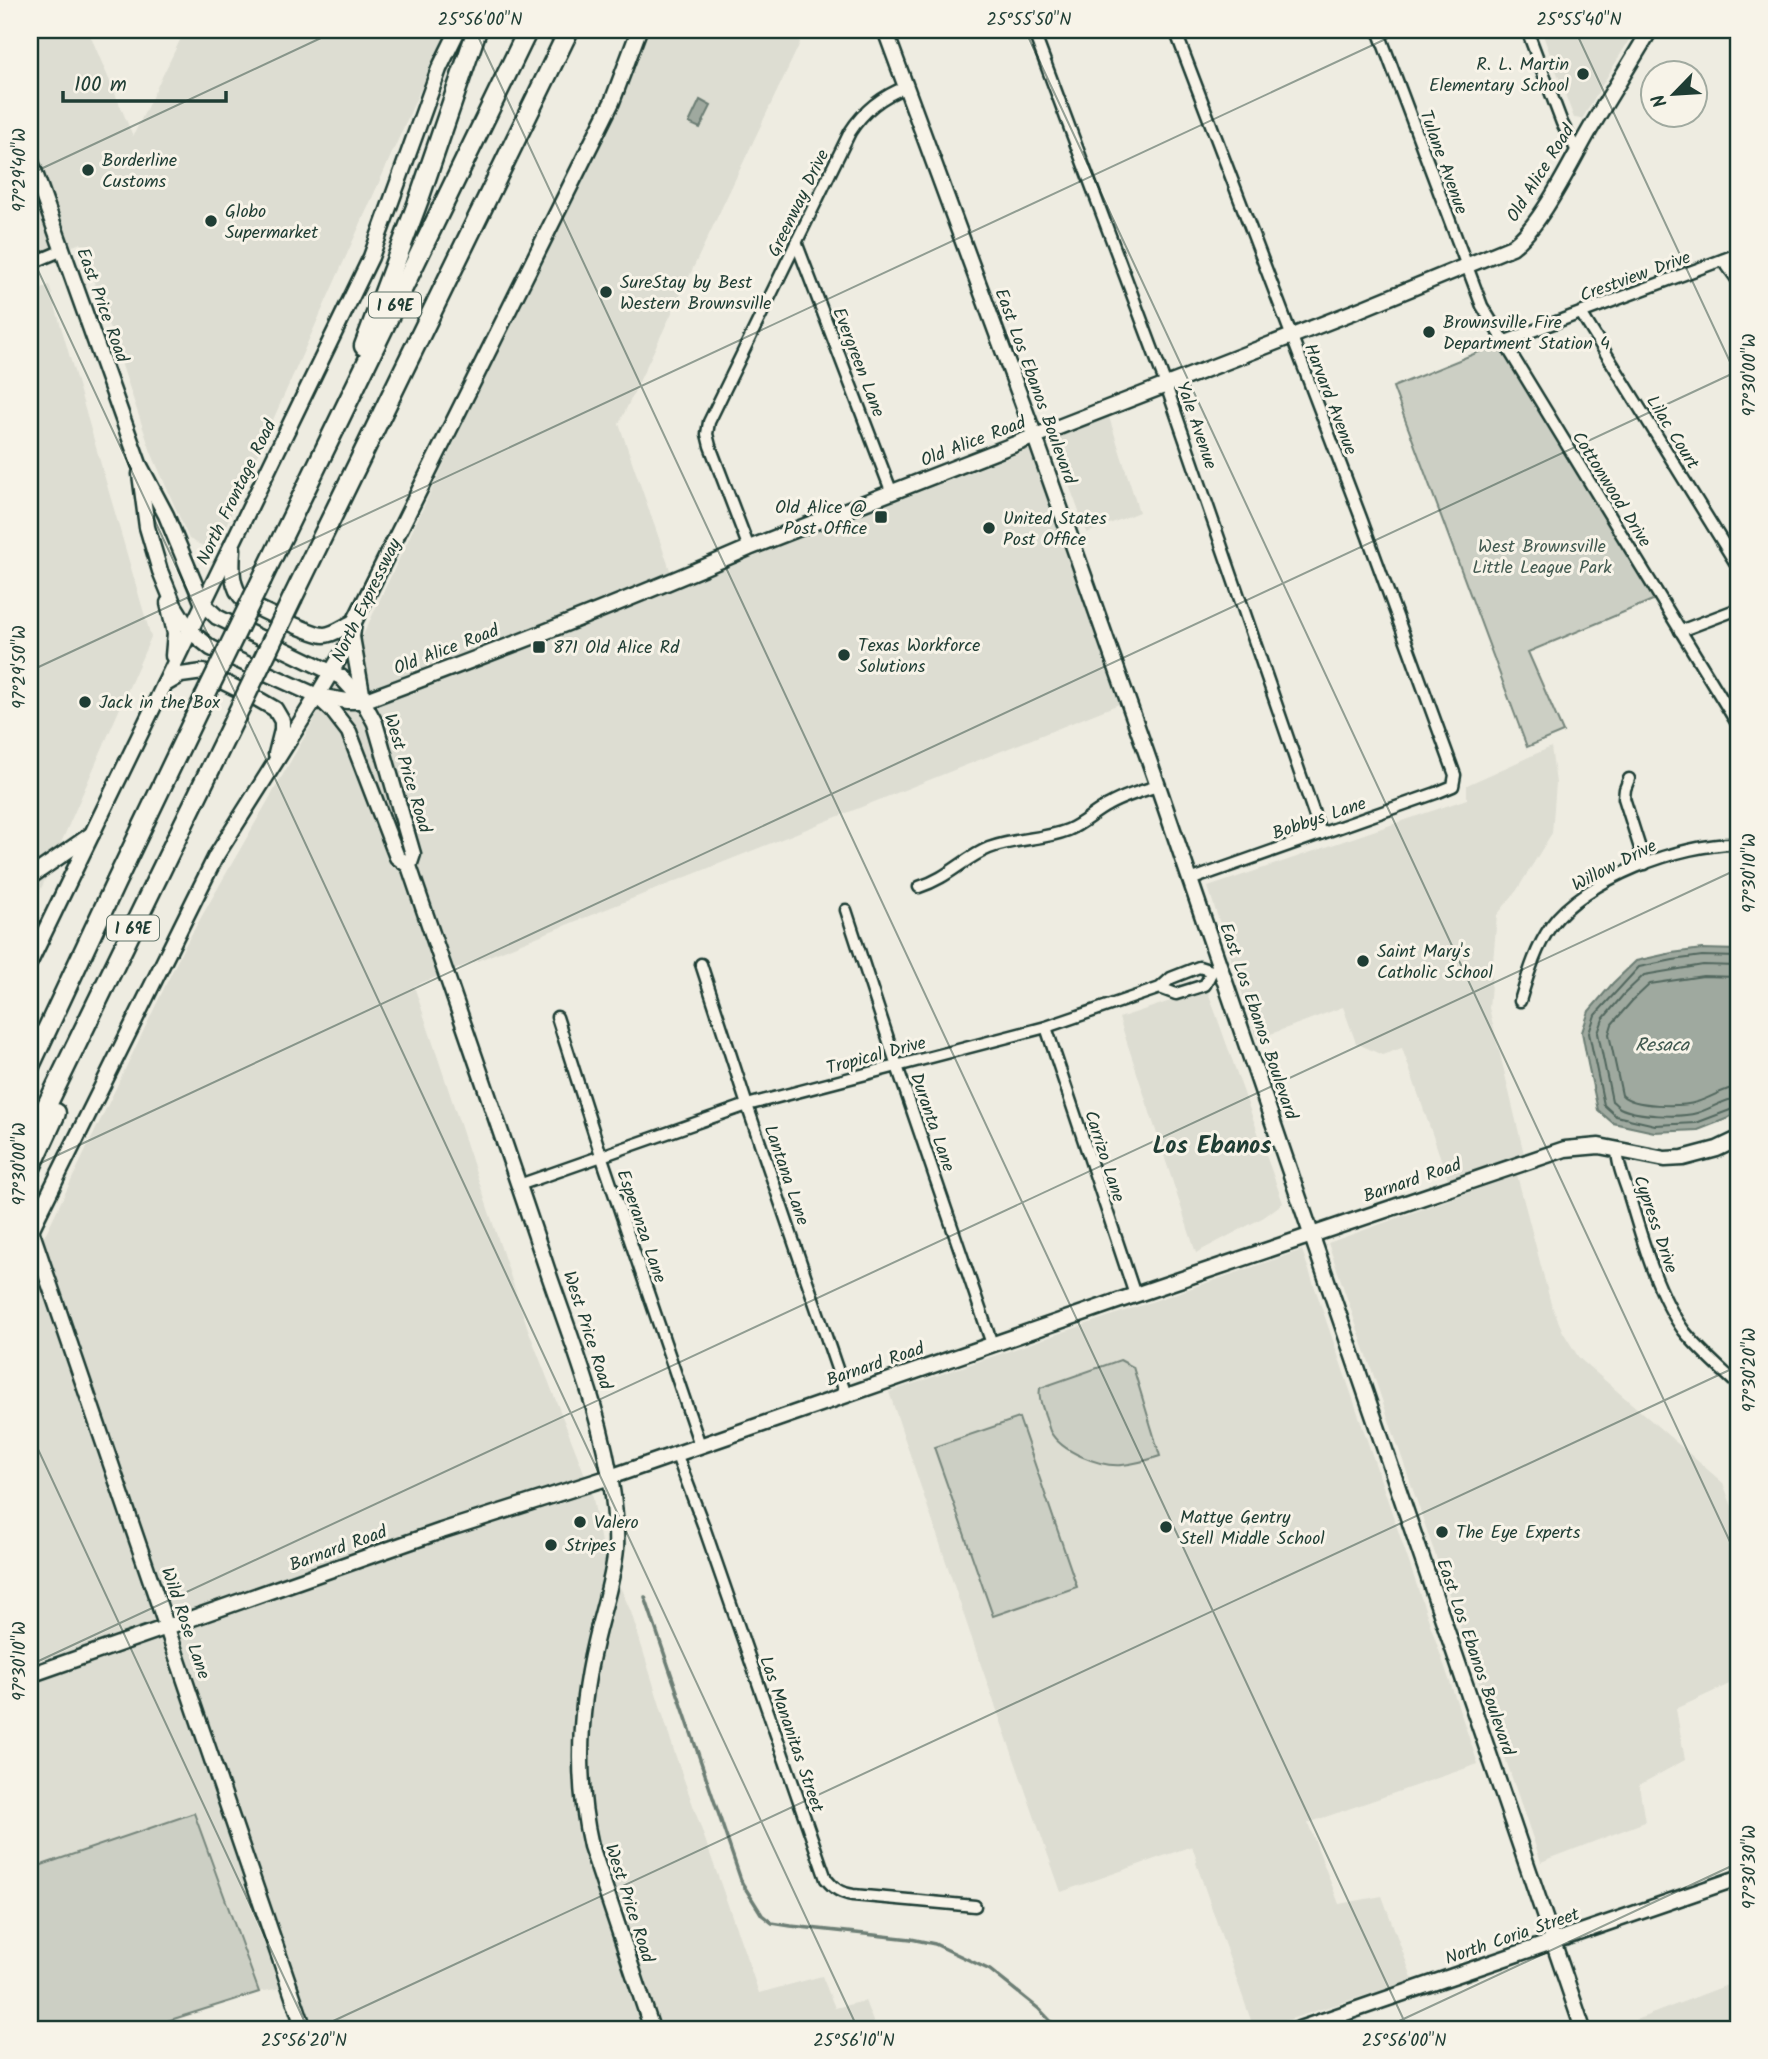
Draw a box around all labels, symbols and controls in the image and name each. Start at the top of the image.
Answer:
text: 25°56'00"N [438,6,522,35]
text: 25°55'50"N [987,6,1071,35]
text: 25°55'40"N [1536,6,1622,35]
place label: R. L. Martin Elementary School [1429,51,1570,101]
scale bar [63,60,226,104]
north arrow [1638,60,1708,130]
marker: R. L. Martin Elementary School [1575,66,1591,82]
text: 100 m [74,69,127,102]
text: N [1644,89,1677,112]
street label: Tulane Avenue [1410,106,1475,219]
street label: Old Alice Road [1500,118,1583,228]
text: 97°29'40"W [6,128,35,212]
street label: Greenway Drive [761,145,838,262]
place label: Borderline Customs [102,147,177,197]
marker: Borderline Customs [80,162,96,178]
place label: Globo Supermarket [225,198,319,248]
marker: Globo Supermarket [203,213,219,229]
street label: East Price Road [67,244,136,368]
street label: Crestview Drive [1576,244,1695,311]
place label: SureStay by Best Western Brownsville [620,269,771,319]
marker: SureStay by Best Western Brownsville [598,284,614,300]
street label: East Los Ebanos Boulevard [986,285,1084,489]
road number: I 69E [369,292,421,318]
street label: Evergreen Lane [823,303,892,422]
place label: Brownsville Fire Department Station 4 [1443,309,1610,359]
marker: Brownsville Fire Department Station 4 [1421,324,1437,340]
text: 97°30'00"W [1736,333,1765,417]
street label: Harvard Avenue [1295,339,1364,460]
street label: Yale Avenue [1167,378,1224,473]
street label: Lilac Court [1638,390,1706,476]
street label: Old Alice Road [917,409,1031,476]
street label: North Frontage Road [190,414,286,570]
street label: Cottonwood Drive [1563,426,1658,554]
place label: Old Alice @ Post Office [775,494,867,544]
place label: United States Post Office [1003,505,1107,555]
marker: Old Alice @ Post Office [873,509,889,525]
marker: United States Post Office [981,520,997,536]
street label: North Expressway [325,533,410,668]
park label: West Brownsville Little League Park [1472,533,1612,583]
street label: Old Alice Road [390,617,504,684]
text: 97°29'50"W [6,625,35,709]
place label: Texas Workforce Solutions [858,632,980,682]
place label: 871 Old Alice Rd [553,634,680,663]
marker: 871 Old Alice Rd [531,639,547,655]
marker: Texas Workforce Solutions [836,647,852,663]
place label: Jack in the Box [99,689,220,718]
marker: Jack in the Box [77,694,93,710]
street label: West Price Road [375,710,439,838]
street label: Bobbys Lane [1269,790,1370,849]
street label: Willow Drive [1567,832,1662,900]
text: 97°30'10"W [1736,833,1765,913]
road number: I 69E [107,916,159,940]
street label: East Los Ebanos Boulevard [1210,919,1305,1125]
place label: Saint Mary's Catholic School [1377,938,1493,988]
marker: Saint Mary's Catholic School [1355,953,1371,969]
street label: Tropical Drive [823,1029,930,1084]
water label: Resaca [1635,1031,1690,1061]
street label: Duranta Lane [901,1069,962,1176]
street label: Carrizo Lane [1075,1107,1132,1206]
street label: Lantana Lane [755,1121,816,1230]
text: 97°30'00"W [6,1122,35,1206]
district label: Los Ebanos [1152,1127,1272,1166]
street label: Barnard Road [1359,1151,1466,1212]
street label: Esperanza Lane [608,1166,674,1287]
street label: Cypress Drive [1624,1172,1685,1277]
street label: West Price Road [554,1267,620,1395]
text: 97°30'20"W [1736,1328,1765,1412]
street label: Barnard Road [822,1335,929,1396]
place label: Mattye Gentry Stell Middle School [1180,1504,1325,1554]
place label: Valero [594,1509,639,1538]
marker: Valero [572,1514,588,1530]
street label: Barnard Road [286,1518,392,1581]
marker: Mattye Gentry Stell Middle School [1158,1519,1174,1535]
place label: The Eye Experts [1456,1519,1581,1548]
marker: The Eye Experts [1434,1524,1450,1540]
place label: Stripes [565,1532,616,1561]
marker: Stripes [543,1537,559,1553]
street label: East Los Ebanos Boulevard [1427,1555,1522,1761]
street label: Wild Rose Lane [152,1564,217,1683]
text: 97°30'10"W [6,1621,35,1701]
street label: Las Mananitas Street [750,1652,831,1818]
text: 97°30'30"W [1736,1825,1765,1909]
street label: West Price Road [596,1840,662,1968]
street label: North Coria Street [1441,1900,1585,1974]
text: 25°56'20"N [261,2027,347,2056]
text: 25°56'10"N [813,2027,895,2056]
text: 25°56'00"N [1362,2027,1446,2056]

